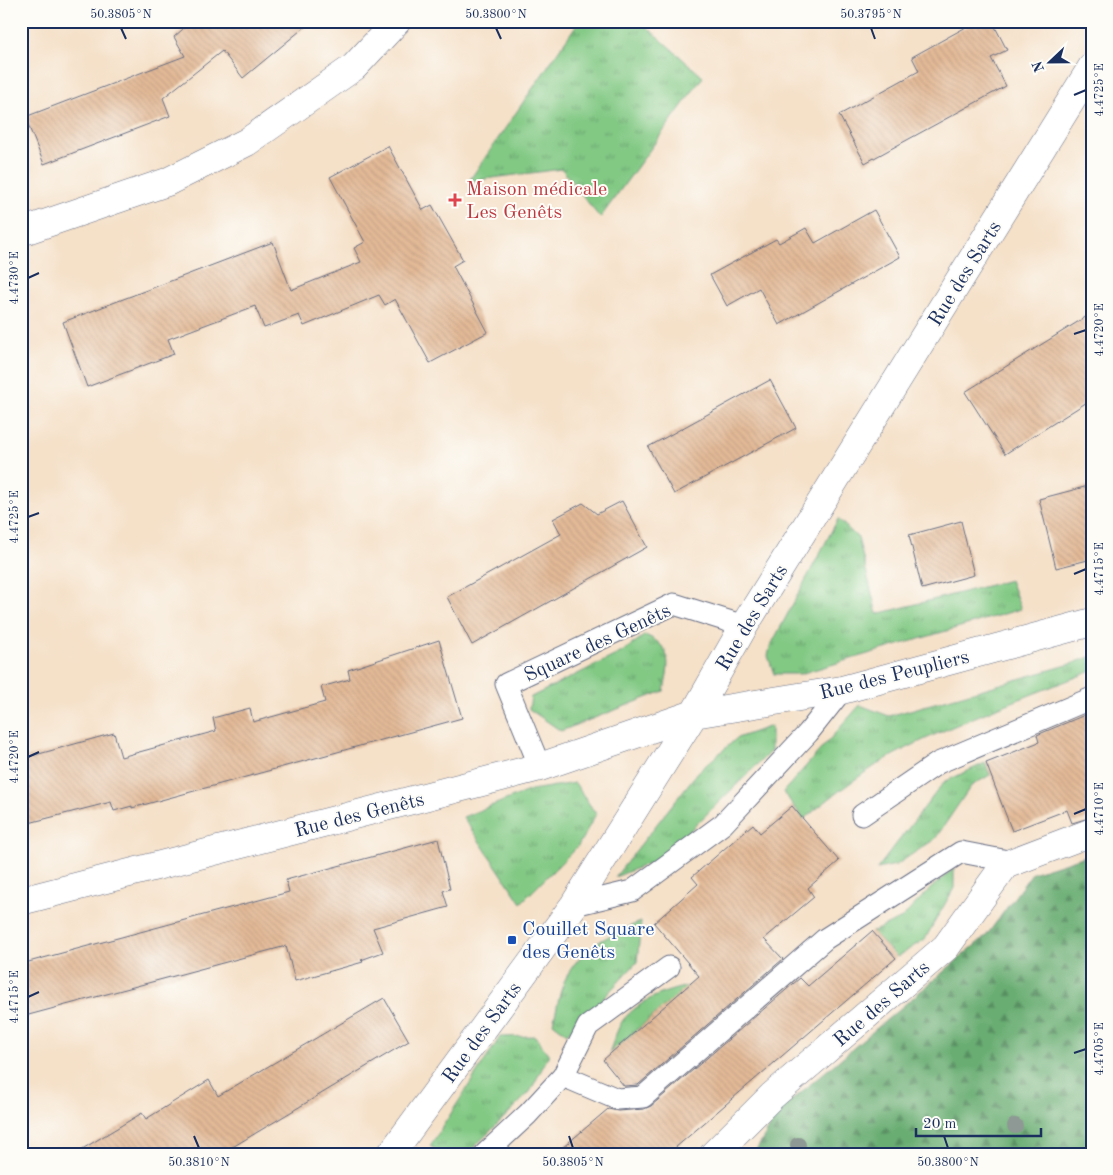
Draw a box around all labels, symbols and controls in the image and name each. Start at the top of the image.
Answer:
text: 50.3805°N [90,8,152,21]
text: 50.3800°N [465,8,527,21]
text: 50.3795°N [840,8,902,21]
north arrow [1026,38,1076,88]
text: N [1030,59,1047,74]
text: 4.4725°E [1093,63,1106,117]
place label: Maison médicale Les Genêts [466,180,607,223]
marker: Maison médicale Les Genêts [448,193,462,207]
street label: Rue des Sarts [925,218,1006,330]
text: 4.4730°E [9,251,21,305]
text: 4.4720°E [1094,303,1106,357]
text: 4.4725°E [8,490,21,544]
text: 4.4715°E [1093,542,1106,596]
street label: Rue des Sarts [713,561,792,675]
street label: Square des Genêts [521,601,674,687]
street label: Rue des Peupliers [818,648,971,704]
text: 4.4720°E [9,730,21,784]
text: 4.4710°E [1094,782,1106,836]
street label: Rue des Genêts [293,790,426,842]
place label: Couillet Square des Genêts [522,920,654,963]
marker: Couillet Square des Genêts [506,934,518,946]
street label: Rue des Sarts [831,958,934,1051]
text: 4.4715°E [8,970,21,1024]
street label: Rue des Sarts [439,979,526,1088]
text: 4.4705°E [1093,1022,1106,1076]
scale bar [916,1105,1040,1137]
text: 20 m [923,1117,957,1132]
text: 50.3810°N [168,1156,230,1169]
text: 50.3805°N [542,1156,604,1169]
text: 50.3800°N [917,1156,979,1169]

